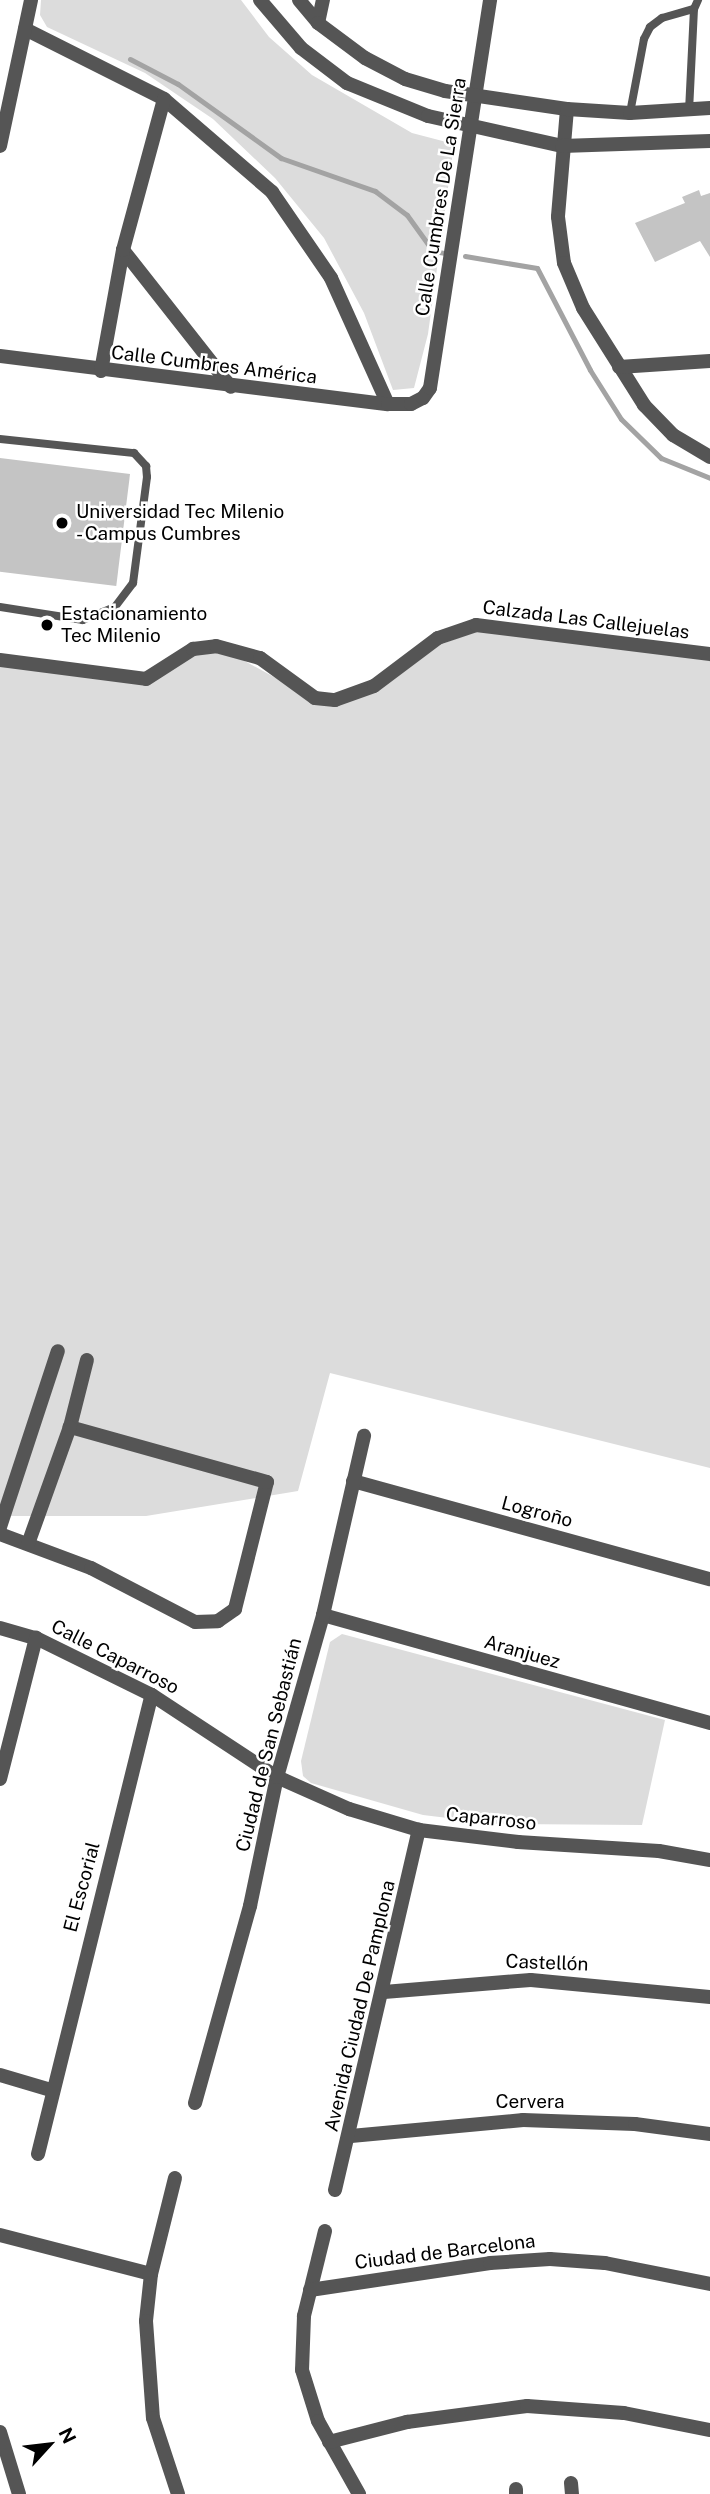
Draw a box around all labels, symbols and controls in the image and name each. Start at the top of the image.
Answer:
street label: Calle Cumbres De La Sierra [411,76,471,318]
street label: Calle Cumbres América [110,341,318,389]
place label: Universidad Tec Milenio - Campus Cumbres [76,501,284,545]
marker: Universidad Tec Milenio - Campus Cumbres [54,515,70,531]
street label: Calzada Las Callejuelas [481,596,691,644]
place label: Estacionamiento Tec Milenio [61,603,207,647]
marker: Estacionamiento Tec Milenio [39,617,55,633]
street label: Logroño [499,1492,575,1532]
street label: Calle Caparroso [47,1615,183,1699]
street label: Aranjuez [481,1630,563,1674]
street label: Ciudad de San Sebastián [231,1635,307,1855]
street label: Caparroso [445,1803,537,1835]
street label: El Escorial [59,1839,105,1935]
street label: Avenida Ciudad De Pamplona [320,1878,400,2134]
street label: Castellón [505,1950,589,1976]
street label: Cervera [495,2091,565,2113]
street label: Ciudad de Barcelona [353,2230,537,2274]
north arrow [14,2410,84,2480]
text: N [55,2424,81,2447]

